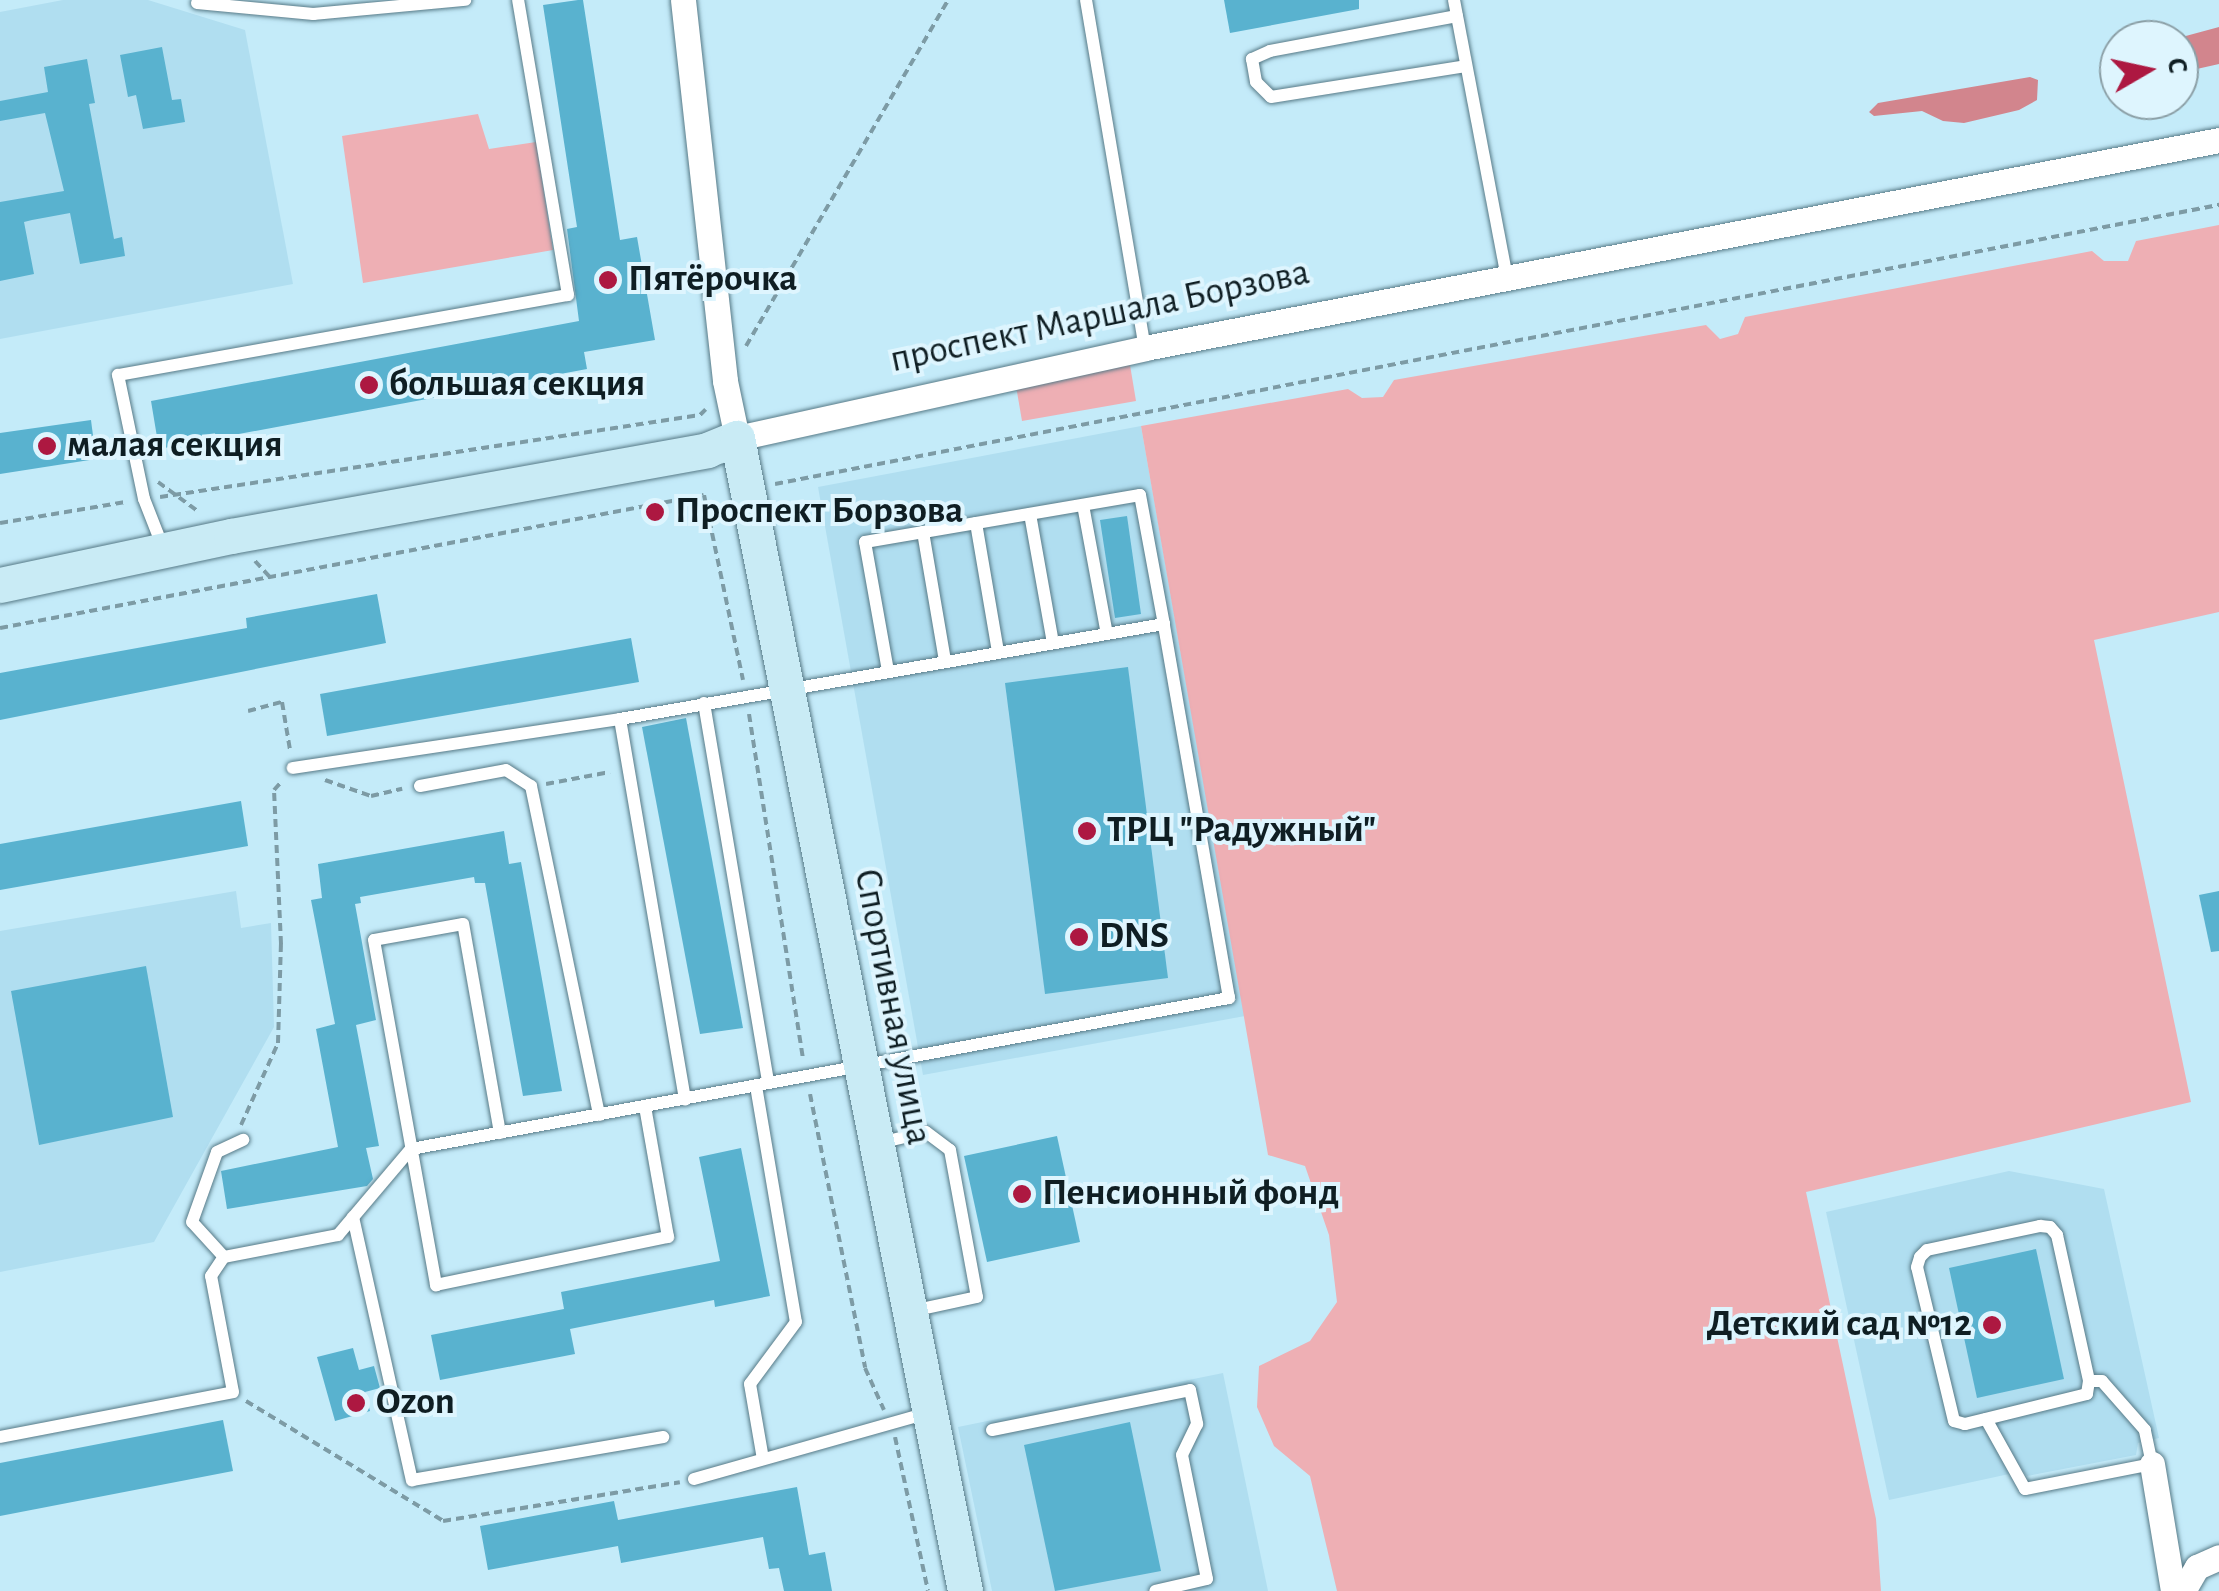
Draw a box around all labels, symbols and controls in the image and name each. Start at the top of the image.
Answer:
north arrow [2099,20,2199,120]
text: С [2162,56,2192,75]
street label: проспект Маршала Борзова [886,250,1314,384]
place label: Пятёрочка [628,257,797,303]
marker: Пятёрочка [597,269,619,291]
place label: большая секция [389,362,645,408]
marker: большая секция [358,374,380,396]
place label: малая секция [67,423,283,469]
marker: малая секция [36,435,58,457]
place label: Проспект Борзова [675,489,963,535]
marker: Проспект Борзова [644,501,666,523]
place label: ТРЦ "Радужный" [1107,808,1376,854]
marker: ТРЦ "Радужный" [1076,820,1098,842]
street label: Спортивная улица [843,865,941,1149]
place label: DNS [1099,914,1169,960]
marker: DNS [1068,926,1090,948]
place label: Пенсионный фонд [1042,1171,1339,1217]
marker: Пенсионный фонд [1011,1183,1033,1205]
place label: Детский сад №12 [1706,1302,1972,1348]
marker: Детский сад №12 [1981,1314,2003,1336]
place label: Ozon [376,1380,455,1426]
marker: Ozon [345,1392,367,1414]

